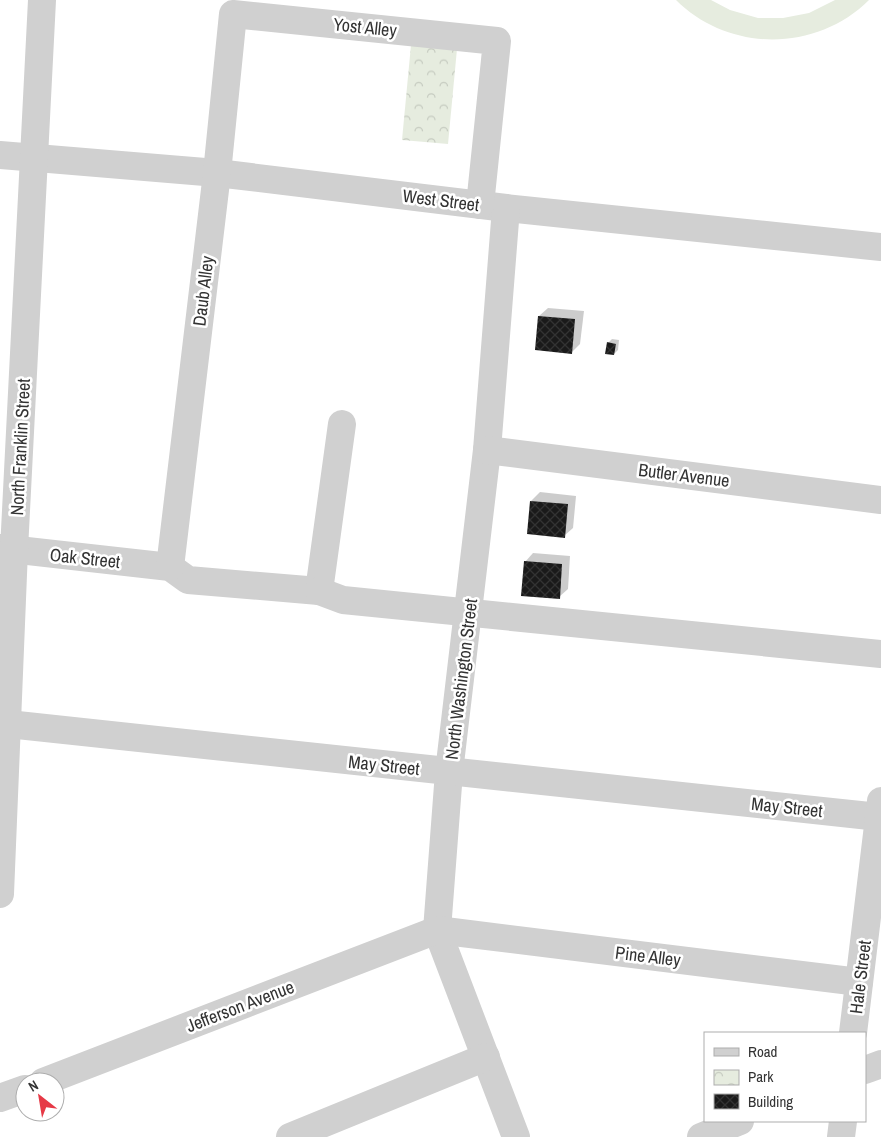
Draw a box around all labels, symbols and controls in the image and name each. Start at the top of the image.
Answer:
street label: Yost Alley [332,11,399,43]
street label: West Street [401,183,481,217]
street label: Daub Alley [186,254,220,328]
street label: North Franklin Street [4,378,36,516]
street label: Butler Avenue [637,457,731,493]
street label: Oak Street [49,542,121,574]
street label: North Washington Street [439,597,483,761]
street label: May Street [347,749,421,781]
street label: May Street [750,791,824,823]
street label: Hale Street [843,939,877,1015]
street label: Pine Alley [614,940,683,972]
street label: Jefferson Avenue [183,974,297,1038]
legend [704,1032,866,1122]
text: Road [748,1041,777,1062]
text: Park [748,1066,774,1087]
north arrow [15,1072,65,1122]
text: N [25,1076,41,1096]
text: Building [748,1091,793,1112]

